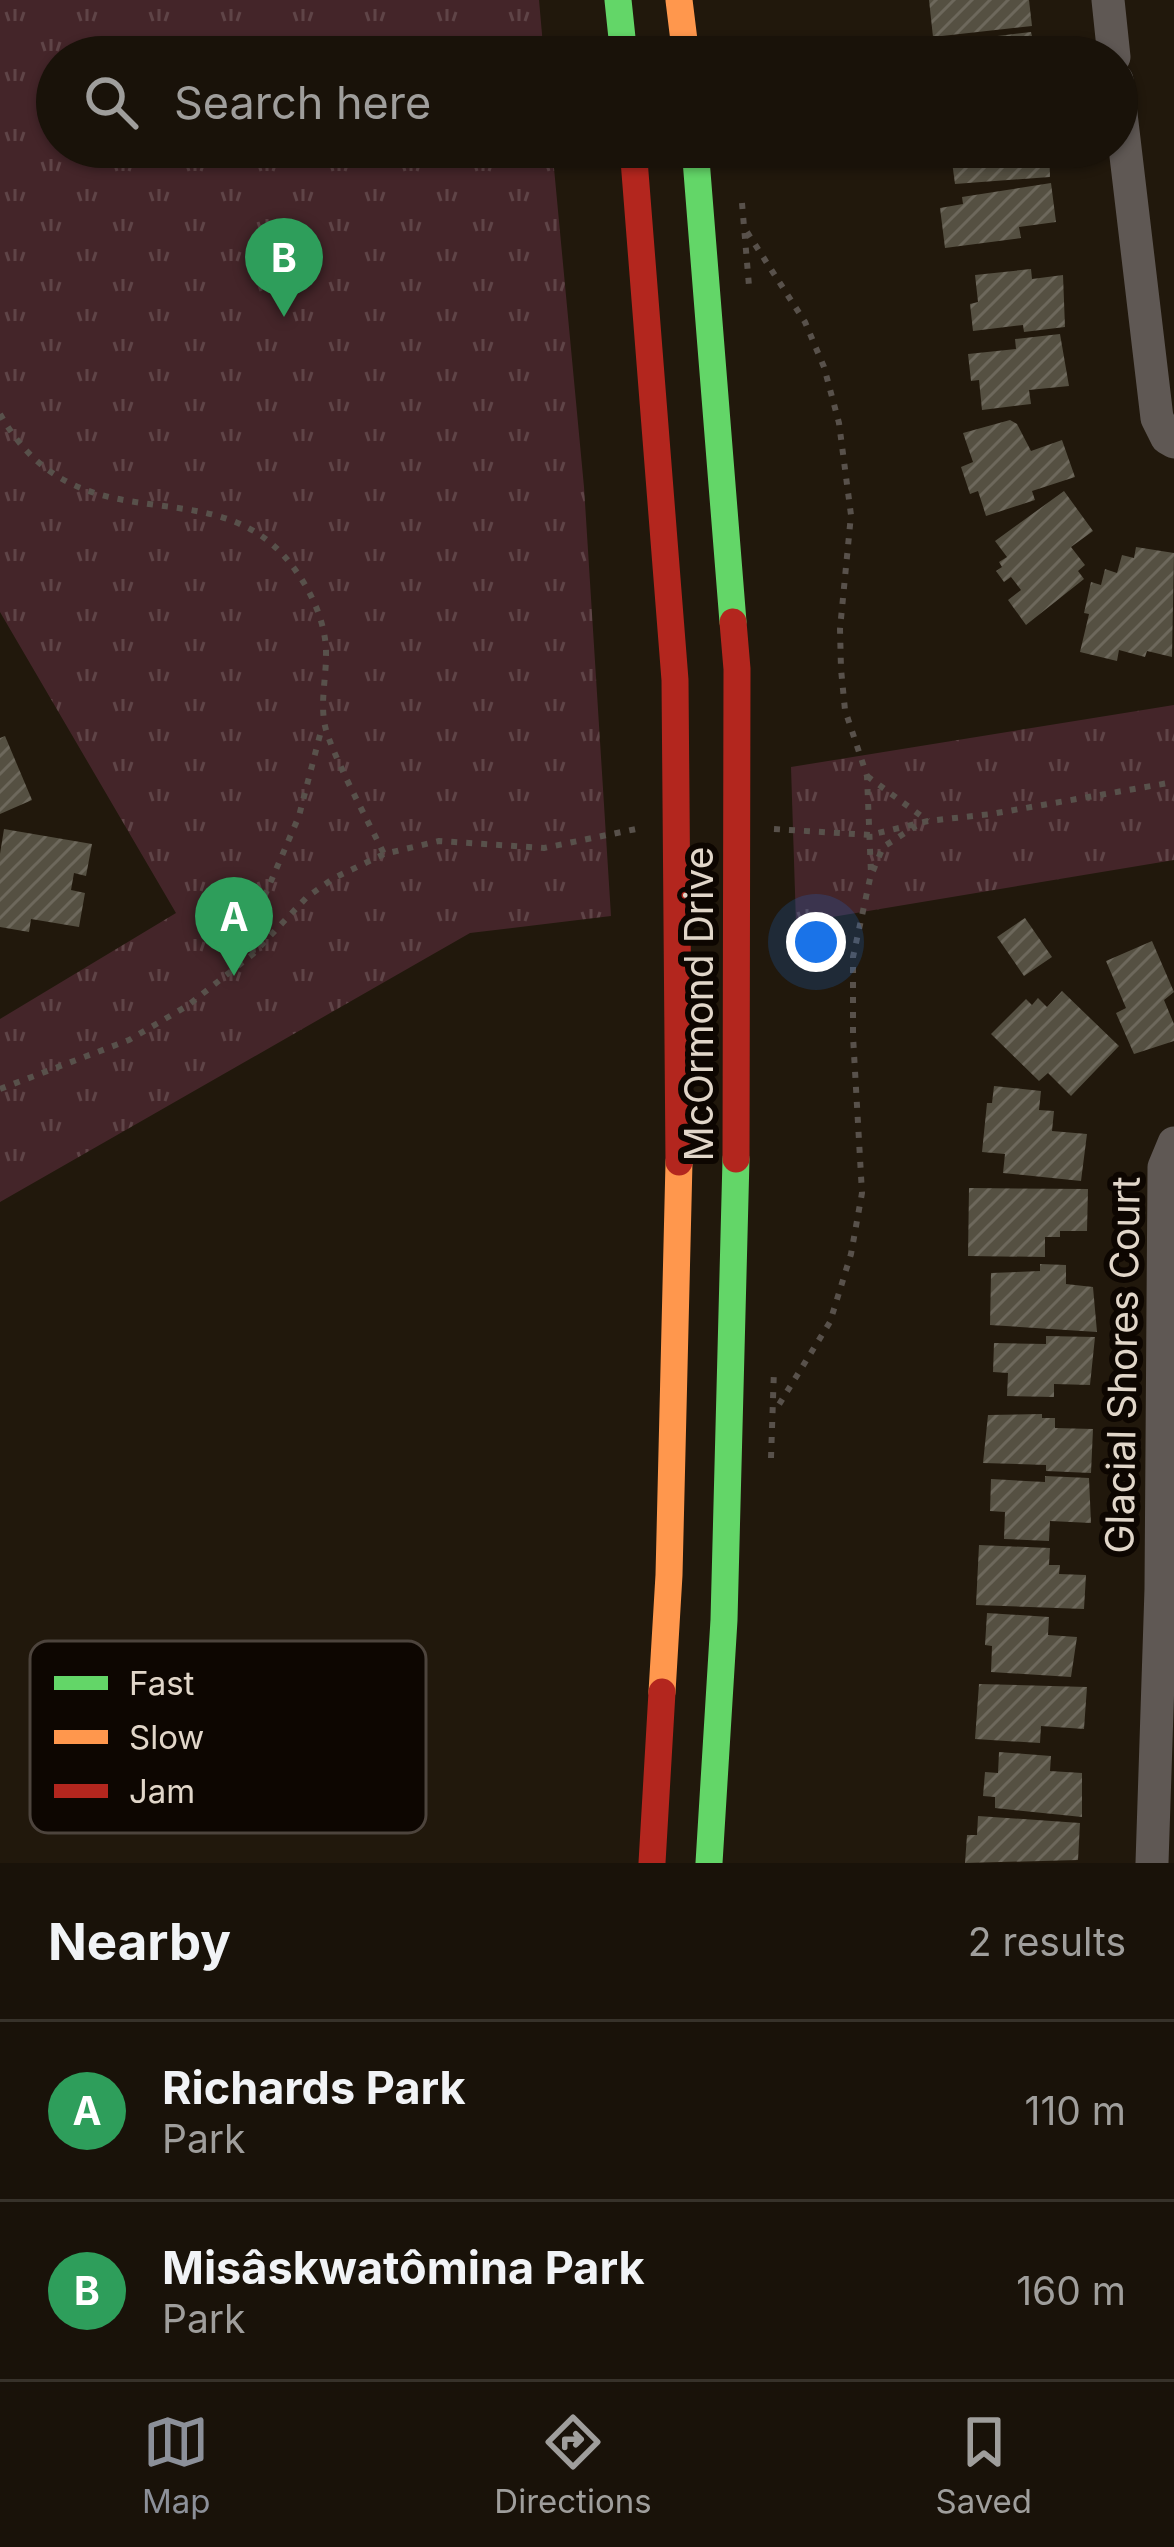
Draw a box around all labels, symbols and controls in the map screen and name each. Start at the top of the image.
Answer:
search box [36,36,1138,168]
icon: search [78,69,144,135]
text: Search here [174,75,431,130]
pin: B [245,218,323,317]
street label: McOrmond Drive [675,847,722,1161]
pin: A [195,877,273,976]
your location [786,912,846,972]
street label: Glacial Shores Court [1095,1176,1149,1554]
legend [30,1641,426,1833]
text: Fast [129,1663,195,1703]
text: Slow [129,1717,204,1757]
text: Jam [129,1771,195,1811]
text: Nearby [48,1911,231,1972]
text: 2 results [968,1918,1126,1965]
text: Richards Park [162,2060,466,2115]
text: A [72,2087,102,2134]
text: 110 m [1025,2087,1126,2134]
text: Park [162,2115,246,2162]
text: Misâskwatômina Park [162,2240,645,2295]
text: B [74,2267,100,2314]
text: 160 m [1016,2267,1126,2314]
text: Park [162,2295,246,2342]
tab: Map [142,2409,210,2521]
tab: Directions [494,2409,652,2521]
tab: Saved [935,2409,1032,2521]

